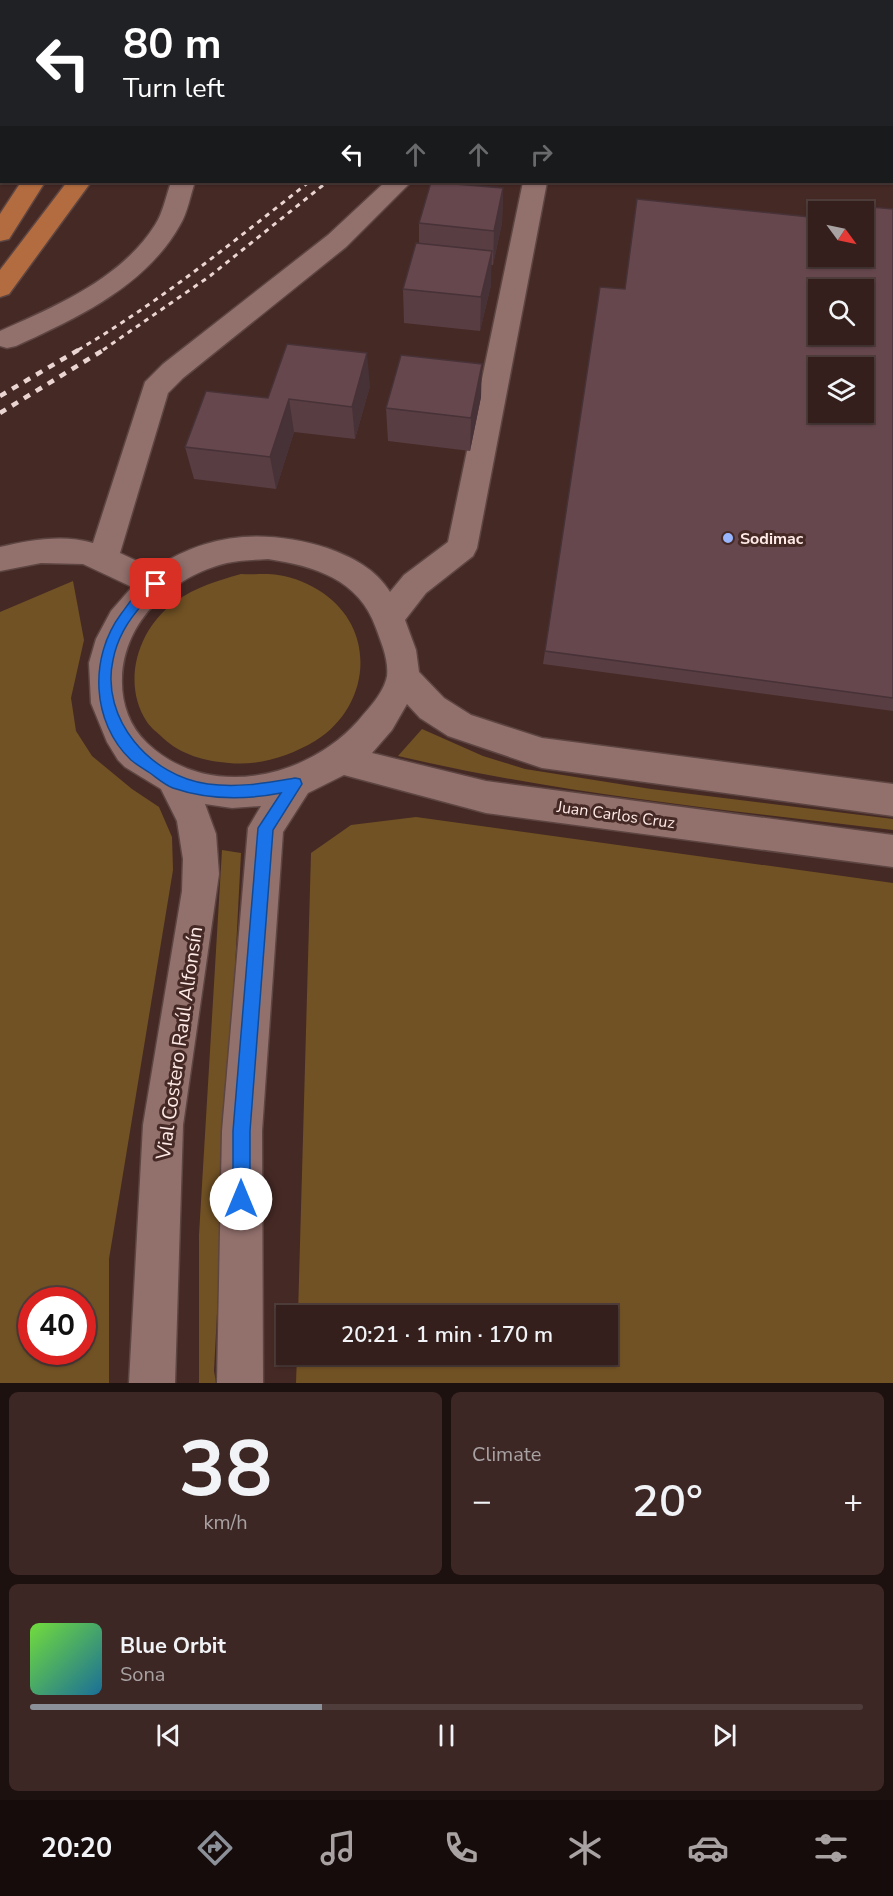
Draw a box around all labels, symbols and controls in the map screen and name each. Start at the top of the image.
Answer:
text: 80 m [123,16,222,73]
icon: left [24,24,102,102]
text: Turn left [123,70,224,107]
icon: left [336,138,369,171]
icon: ahead [399,138,432,171]
icon: ahead [462,138,495,171]
icon: right [525,138,558,171]
north arrow [808,201,874,267]
map controls [808,201,874,423]
button: search [808,279,874,345]
button: layers [808,357,874,423]
place label: Sodimac [740,528,804,550]
marker: Sodimac [721,531,735,545]
pin [130,558,181,609]
icon: arrive [139,567,172,600]
street label: Juan Carlos Cruz [555,796,676,834]
street label: Vial Costero Raúl Alfonsín [150,925,209,1162]
position arrow [209,1167,273,1231]
speed limit sign: 40 [18,1287,96,1365]
text: 20:21 · 1 min · 170 m [341,1320,553,1350]
text: 38 [179,1416,272,1523]
text: Climate [472,1441,541,1468]
text: 20° [632,1471,703,1532]
text: − [472,1479,492,1524]
text: + [843,1479,863,1524]
text: km/h [203,1509,248,1536]
text: Blue Orbit [120,1631,226,1661]
text: Sona [120,1661,165,1688]
icon: previous [152,1719,185,1752]
icon: pause [430,1719,463,1752]
icon: next [708,1719,741,1752]
icon: directions [194,1827,236,1869]
icon: music [317,1827,359,1869]
icon: phone [440,1827,482,1869]
icon: climate [564,1827,606,1869]
icon: car [687,1827,729,1869]
icon: filters [810,1827,852,1869]
text: 20:20 [41,1830,112,1867]

